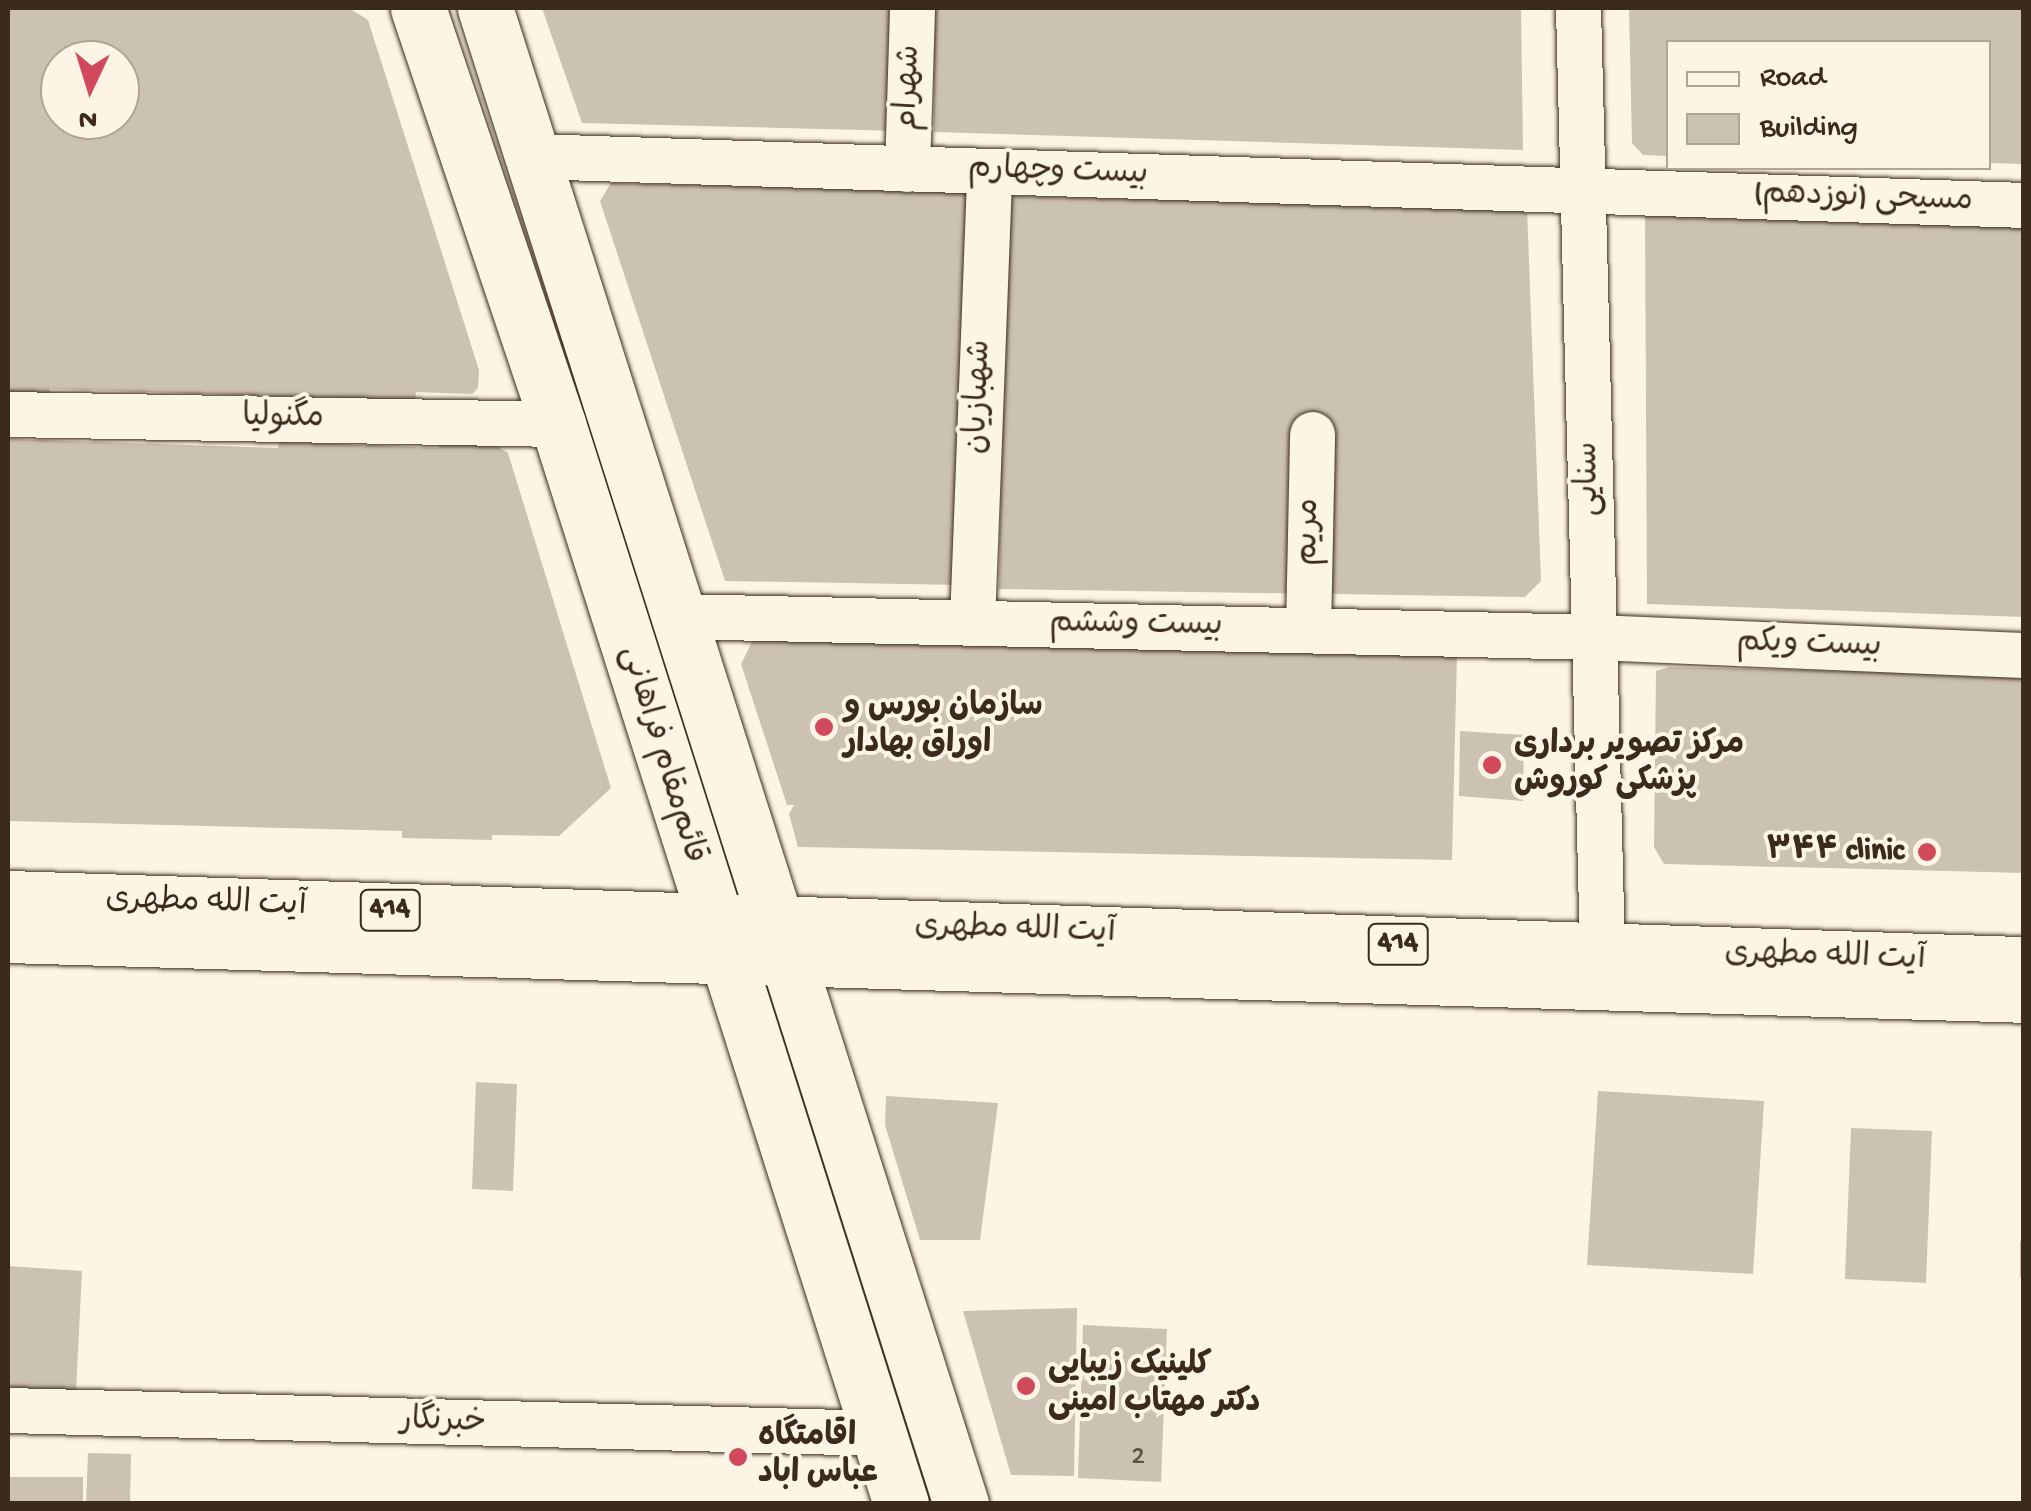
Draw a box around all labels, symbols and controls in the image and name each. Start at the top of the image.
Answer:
north arrow [40,40,140,140]
legend [1666,40,1991,170]
street label: شهرام [889,44,931,132]
text: Road [1760,62,1826,97]
text: N [78,101,98,136]
text: Building [1760,112,1858,147]
street label: بیست وچهارم [967,151,1149,195]
street label: مسیحی (نوزدهم) [1753,176,1973,222]
street label: شهبازیان [959,339,1001,455]
street label: مگنولیا [242,399,324,439]
street label: سنایی [1570,441,1610,517]
street label: مریم [1290,498,1330,566]
street label: بیست وششم [1049,605,1223,647]
street label: بیست ویکم [1736,624,1882,668]
street label: قائم‌مقام فراهانی [610,642,712,868]
place label: سازمان بورس و اوراق بهادار [844,690,1043,765]
marker: سازمان بورس و اوراق بهادار [813,716,835,738]
place label: مرکز تصویر برداری پزشکی کوروش [1514,728,1744,803]
marker: مرکز تصویر برداری پزشکی کوروش [1479,752,1505,778]
place label: ۳۴۴ clinic [1766,833,1904,871]
marker: ۳۴۴ clinic [1914,839,1940,865]
street label: آیت الله مطهری [105,881,307,927]
road number: 414 [358,885,422,935]
street label: آیت الله مطهری [914,908,1116,954]
road number: 414 [1366,919,1430,969]
street label: آیت الله مطهری [1724,935,1926,981]
place label: کلینیک زیبایی دکتر مهتاب امینی [1048,1349,1260,1424]
marker: کلینیک زیبایی دکتر مهتاب امینی [1013,1373,1039,1399]
street label: خبرنگار [399,1402,487,1444]
place label: اقامتگاه عباس اباد [758,1420,878,1495]
house number: 2 [1131,1441,1145,1475]
marker: اقامتگاه عباس اباد [727,1446,749,1468]

